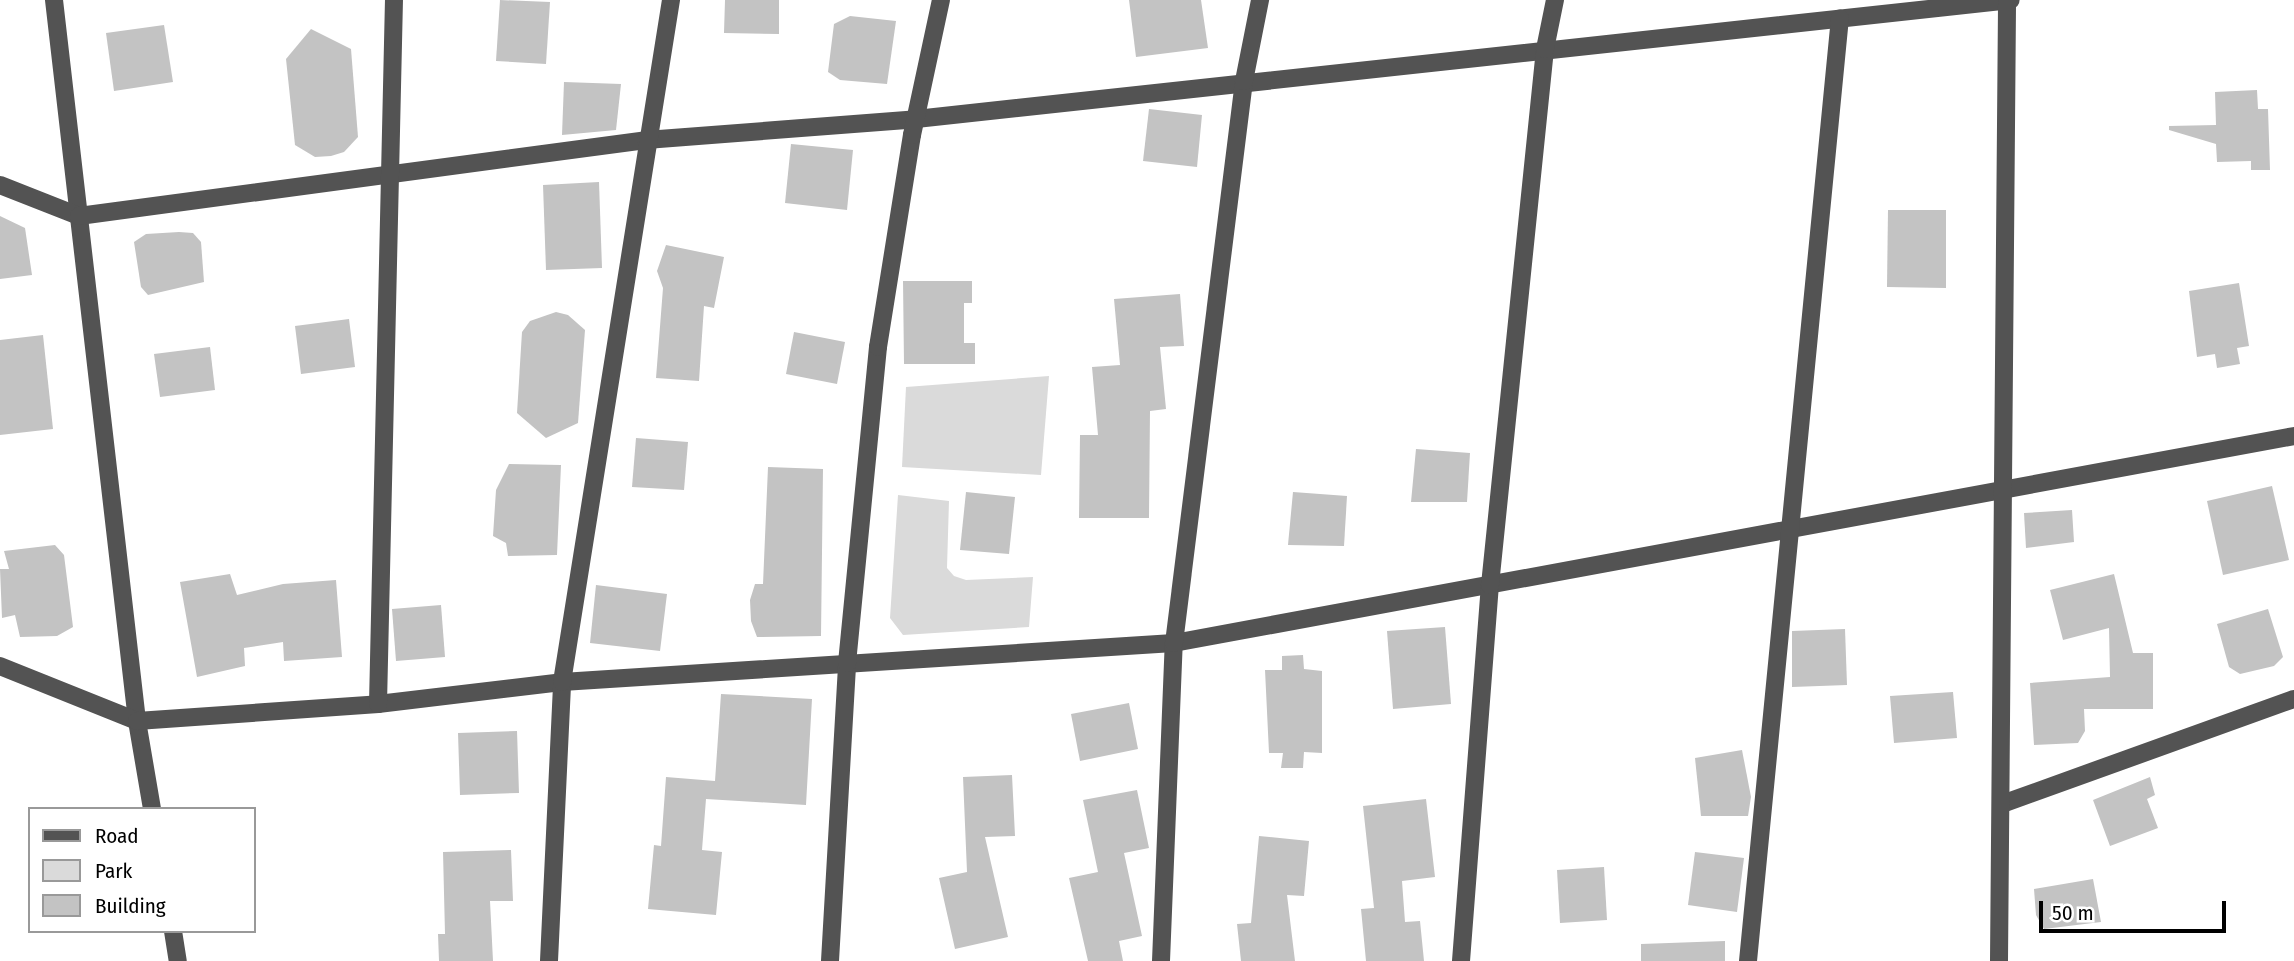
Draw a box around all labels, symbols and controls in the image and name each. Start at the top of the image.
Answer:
legend [28,807,256,933]
text: Road [95,823,139,849]
text: Park [95,858,132,884]
scale bar [2042,888,2229,932]
text: Building [95,893,166,919]
text: 50 m [2052,900,2094,926]

